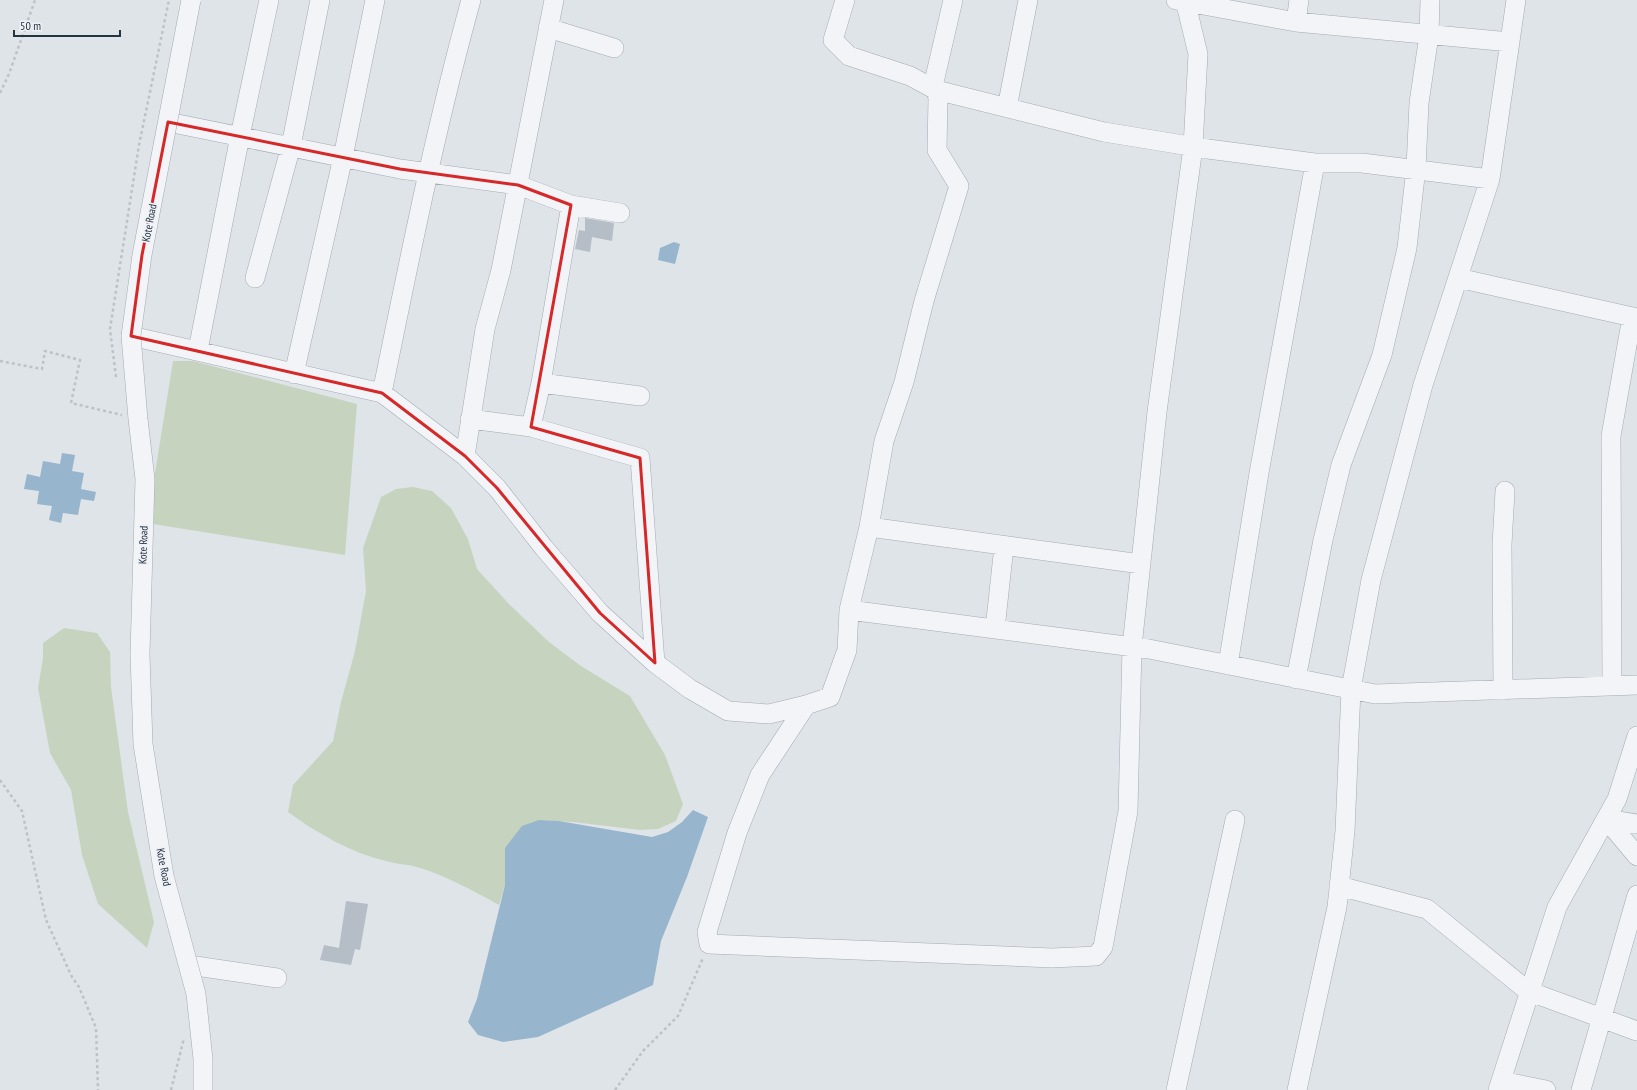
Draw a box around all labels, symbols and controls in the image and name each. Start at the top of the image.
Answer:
scale bar [14,12,120,38]
text: 50 m [20,18,41,33]
street label: Kote Road [138,203,160,243]
street label: Kote Road [135,525,151,564]
street label: Kote Road [153,847,175,887]

